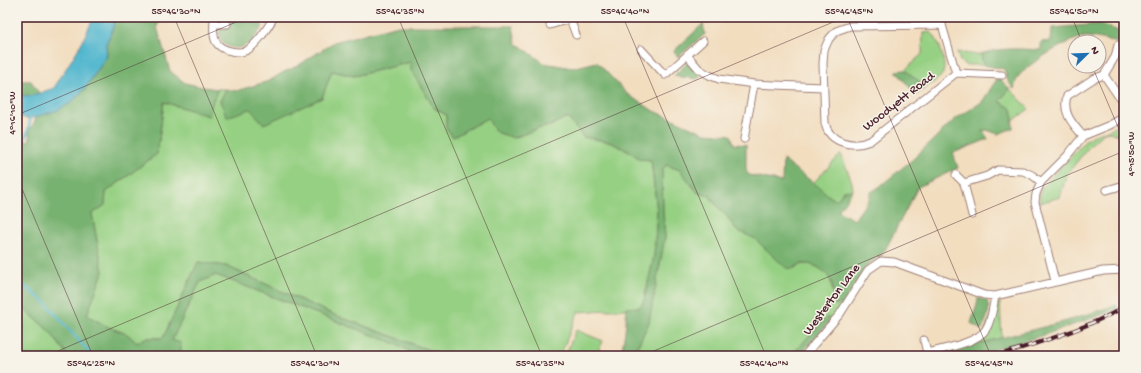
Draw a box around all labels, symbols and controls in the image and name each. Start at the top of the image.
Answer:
text: 55°46'30"N [152,6,201,18]
text: 55°46'35"N [376,6,425,18]
text: 55°46'40"N [601,6,650,18]
text: 55°46'45"N [825,6,873,18]
text: 55°46'50"N [1050,6,1099,18]
north arrow [1067,34,1107,74]
text: N [1087,45,1101,57]
street label: Woodyett Road [860,68,939,135]
text: 4°16'10"W [7,91,19,135]
text: 4°15'50"W [1126,131,1138,176]
street label: Westerton Lane [800,261,864,339]
text: 55°46'25"N [67,358,116,370]
text: 55°46'30"N [291,358,340,370]
text: 55°46'35"N [516,358,565,370]
text: 55°46'40"N [740,358,789,370]
text: 55°46'45"N [965,358,1013,370]

